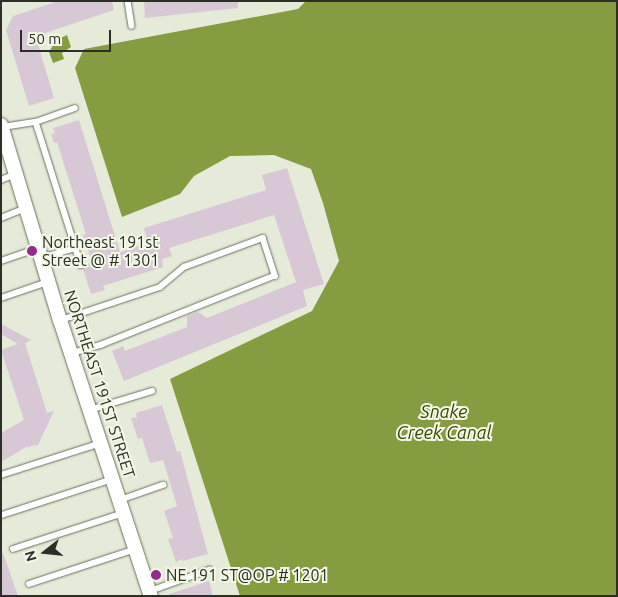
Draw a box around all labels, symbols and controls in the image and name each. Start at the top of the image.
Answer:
scale bar [22,20,114,52]
text: 50 m [28,30,61,47]
place label: Northeast 191st Street @ # 1301 [42,232,159,270]
marker: Northeast 191st Street @ # 1301 [26,245,38,257]
street label: NORTHEAST 191ST STREET [60,287,140,481]
water label: Snake Creek Canal [397,401,491,444]
north arrow [20,527,70,577]
text: N [21,549,40,563]
place label: NE 191 ST@OP # 1201 [166,565,328,585]
marker: NE 191 ST@OP # 1201 [150,569,162,581]

